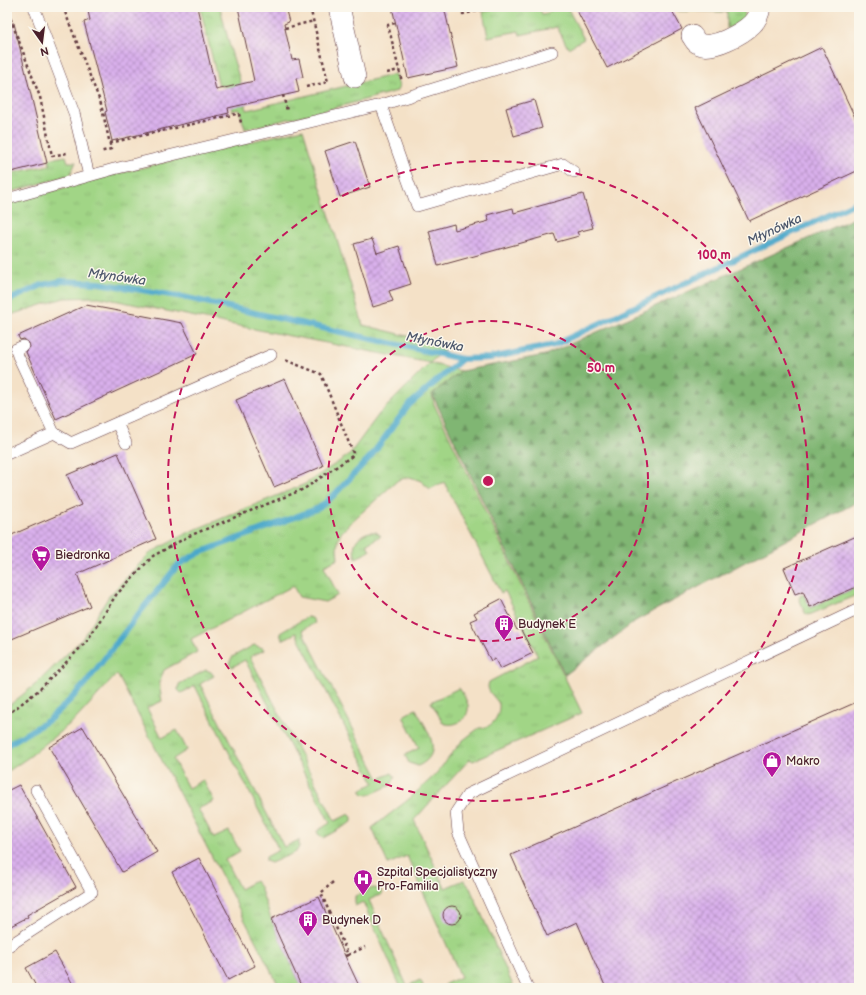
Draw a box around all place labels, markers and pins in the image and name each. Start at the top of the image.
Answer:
centre of rings [481,474,495,488]
supermarket icon: Biedronka [30,544,52,572]
place label: Biedronka [55,548,110,563]
building icon: Budynek E [493,613,515,641]
place label: Budynek E [518,617,576,632]
shop icon: Makro [761,750,783,778]
place label: Makro [786,754,820,769]
place label: Szpital Specjalistyczny Pro-Familia [377,865,498,894]
hospital icon: Szpital Specjalistyczny Pro-Familia [352,868,374,896]
building icon: Budynek D [297,909,319,937]
place label: Budynek D [322,913,381,928]

